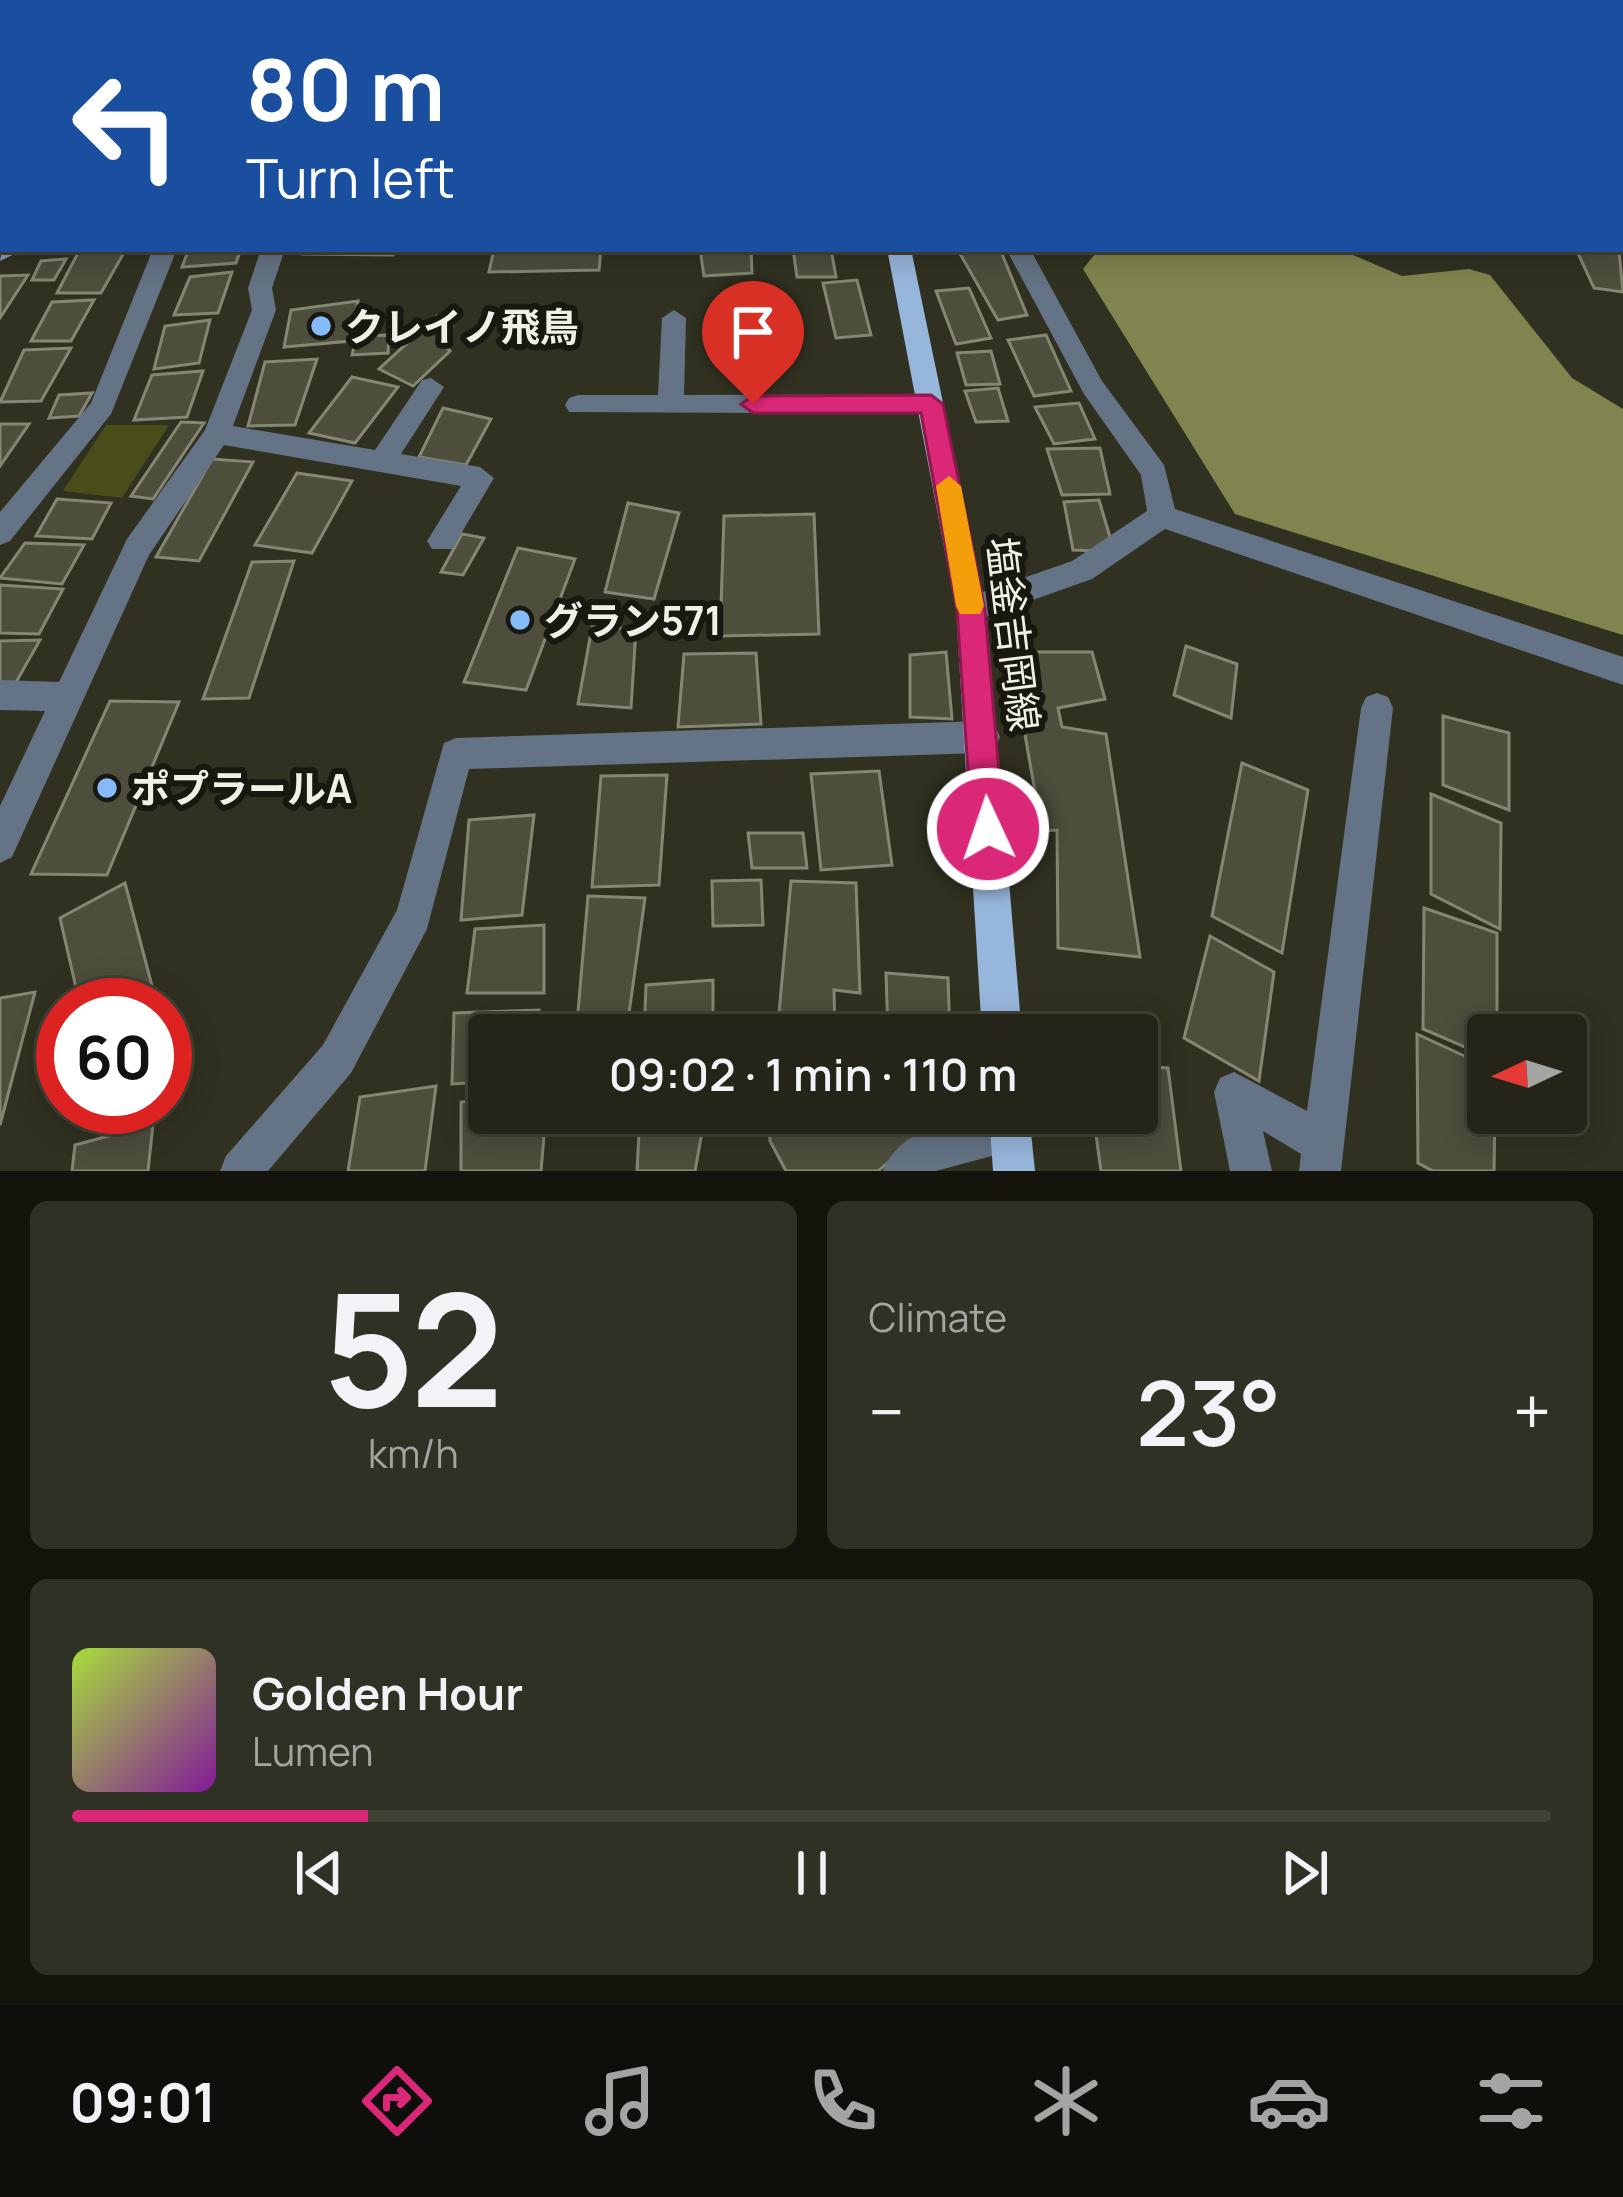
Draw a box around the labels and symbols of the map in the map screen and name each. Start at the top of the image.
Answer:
pin [702,281,804,404]
place label: クレイノ飛鳥 [345,299,579,353]
marker: クレイノ飛鳥 [308,313,334,339]
street label: 塩釜吉岡線 [975,534,1053,734]
place label: グラン571 [544,593,722,647]
marker: グラン571 [507,607,533,633]
place label: ポプラールA [131,761,352,815]
position arrow [925,766,1051,892]
marker: ポプラールA [94,775,120,801]
speed limit sign: 60 [36,978,192,1134]
north arrow [1467,1014,1587,1134]

